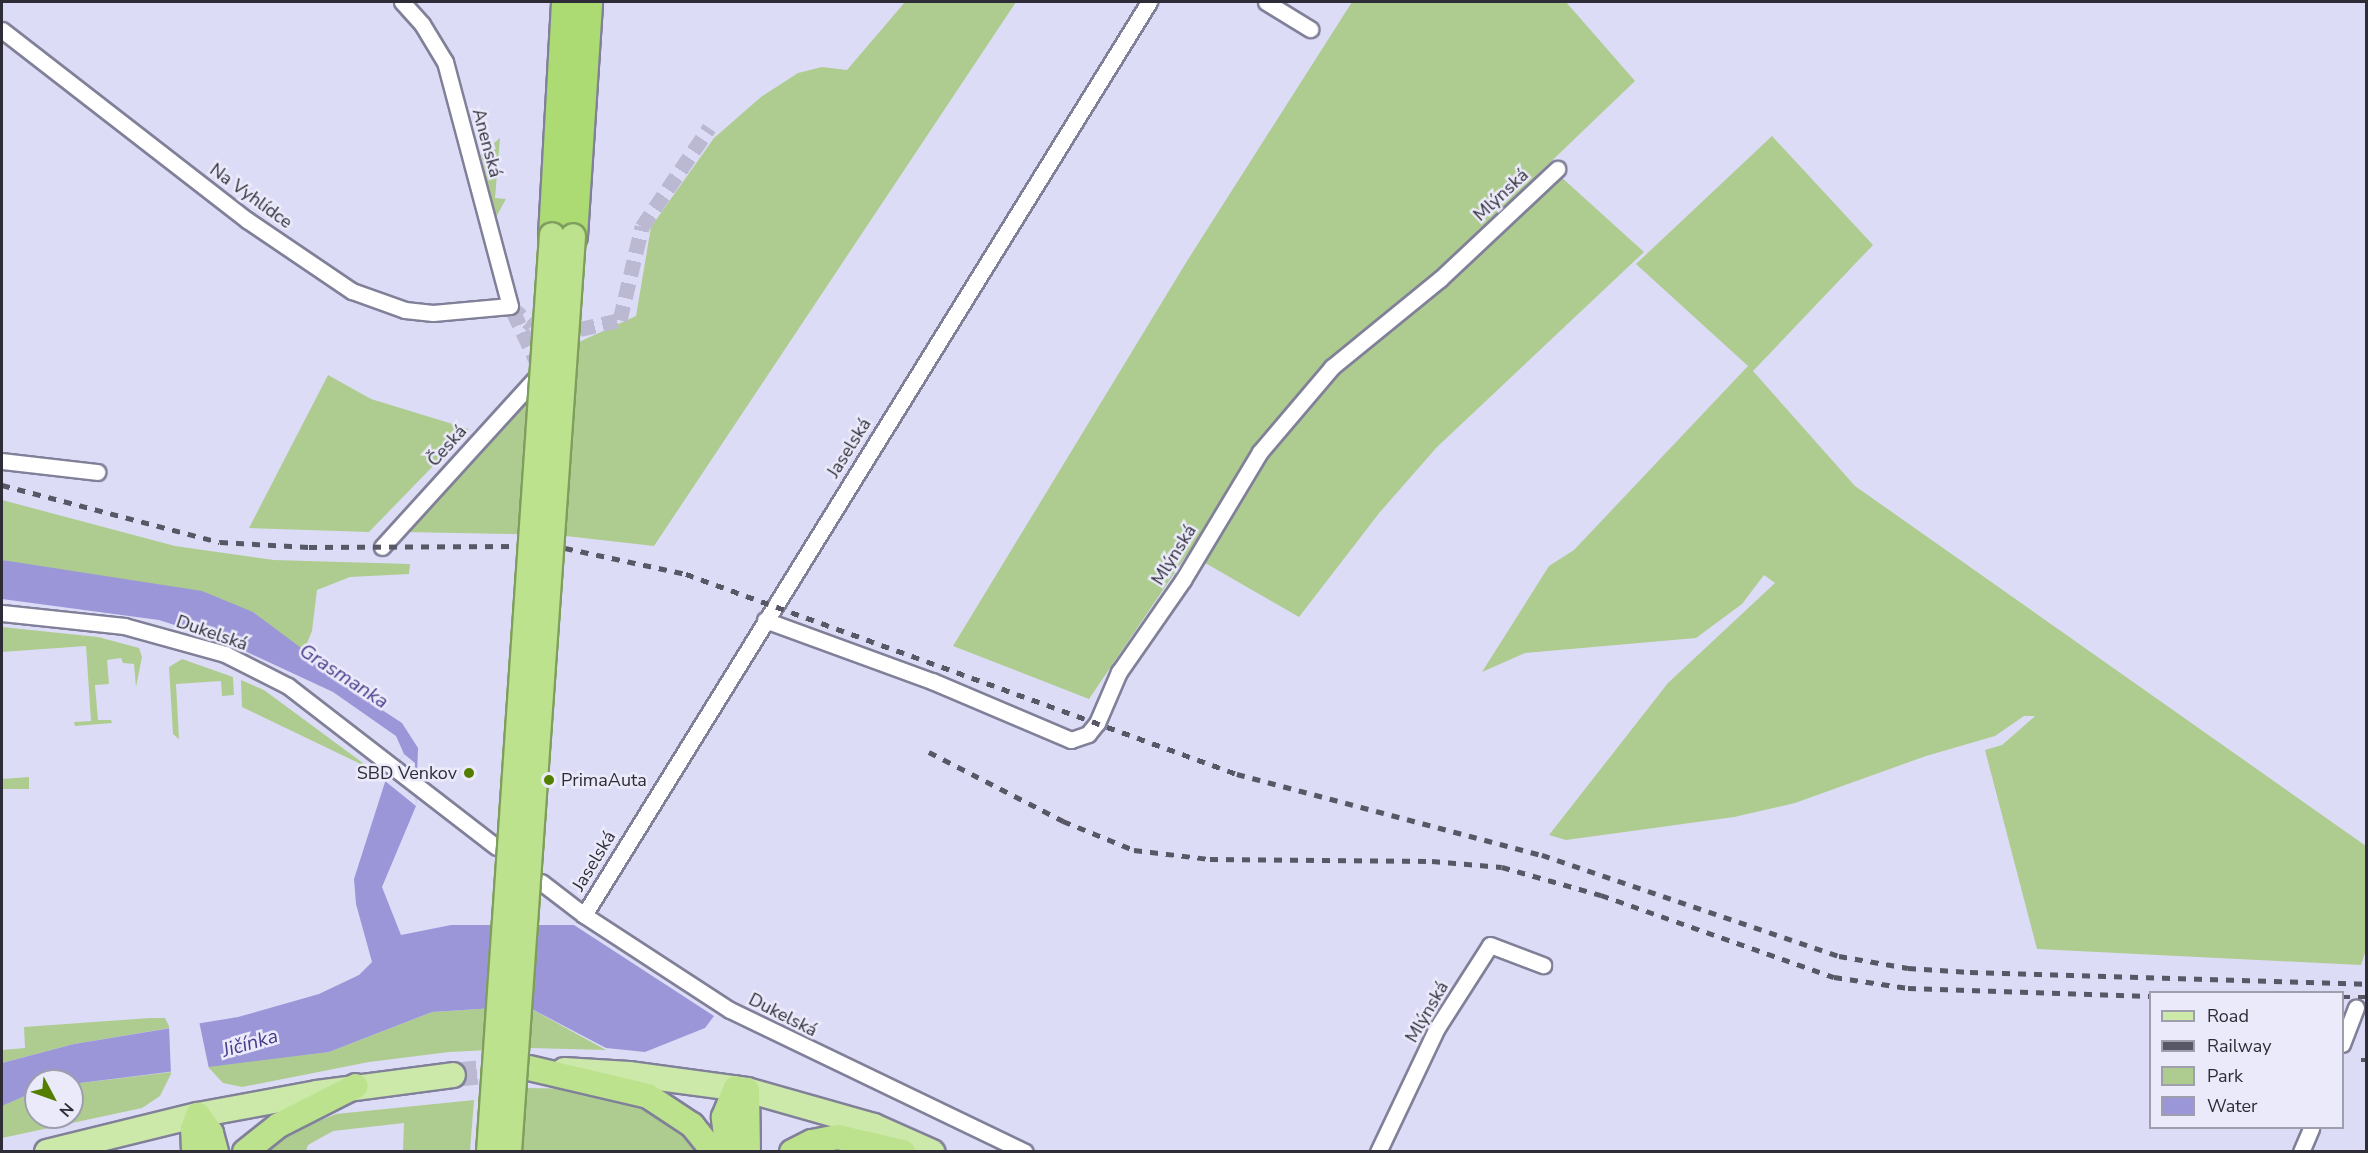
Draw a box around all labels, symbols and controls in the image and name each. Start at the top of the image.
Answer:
street label: Anenská [467,106,507,180]
street label: Na Vyhlídce [206,159,296,233]
street label: Mlýnská [1469,164,1533,226]
street label: Jaselská [822,414,876,482]
street label: Česká [423,421,471,471]
street label: Mlýnská [1147,521,1201,589]
street label: Dukelská [173,611,251,655]
water label: Grasmanka [295,638,393,714]
place label: SBD Venkov [357,762,457,784]
marker: SBD Venkov [462,766,476,780]
place label: PrimaAuta [561,769,647,791]
marker: PrimaAuta [542,773,556,787]
street label: Jaselská [568,827,620,895]
street label: Mlýnská [1401,978,1453,1046]
street label: Dukelská [745,989,821,1041]
legend [2149,991,2344,1129]
text: Road [2207,1004,2249,1028]
water label: Jičínka [219,1024,281,1062]
text: Railway [2207,1034,2272,1058]
text: Park [2207,1064,2243,1088]
north arrow [24,1069,84,1129]
text: Water [2207,1094,2258,1118]
text: N [54,1098,78,1121]

